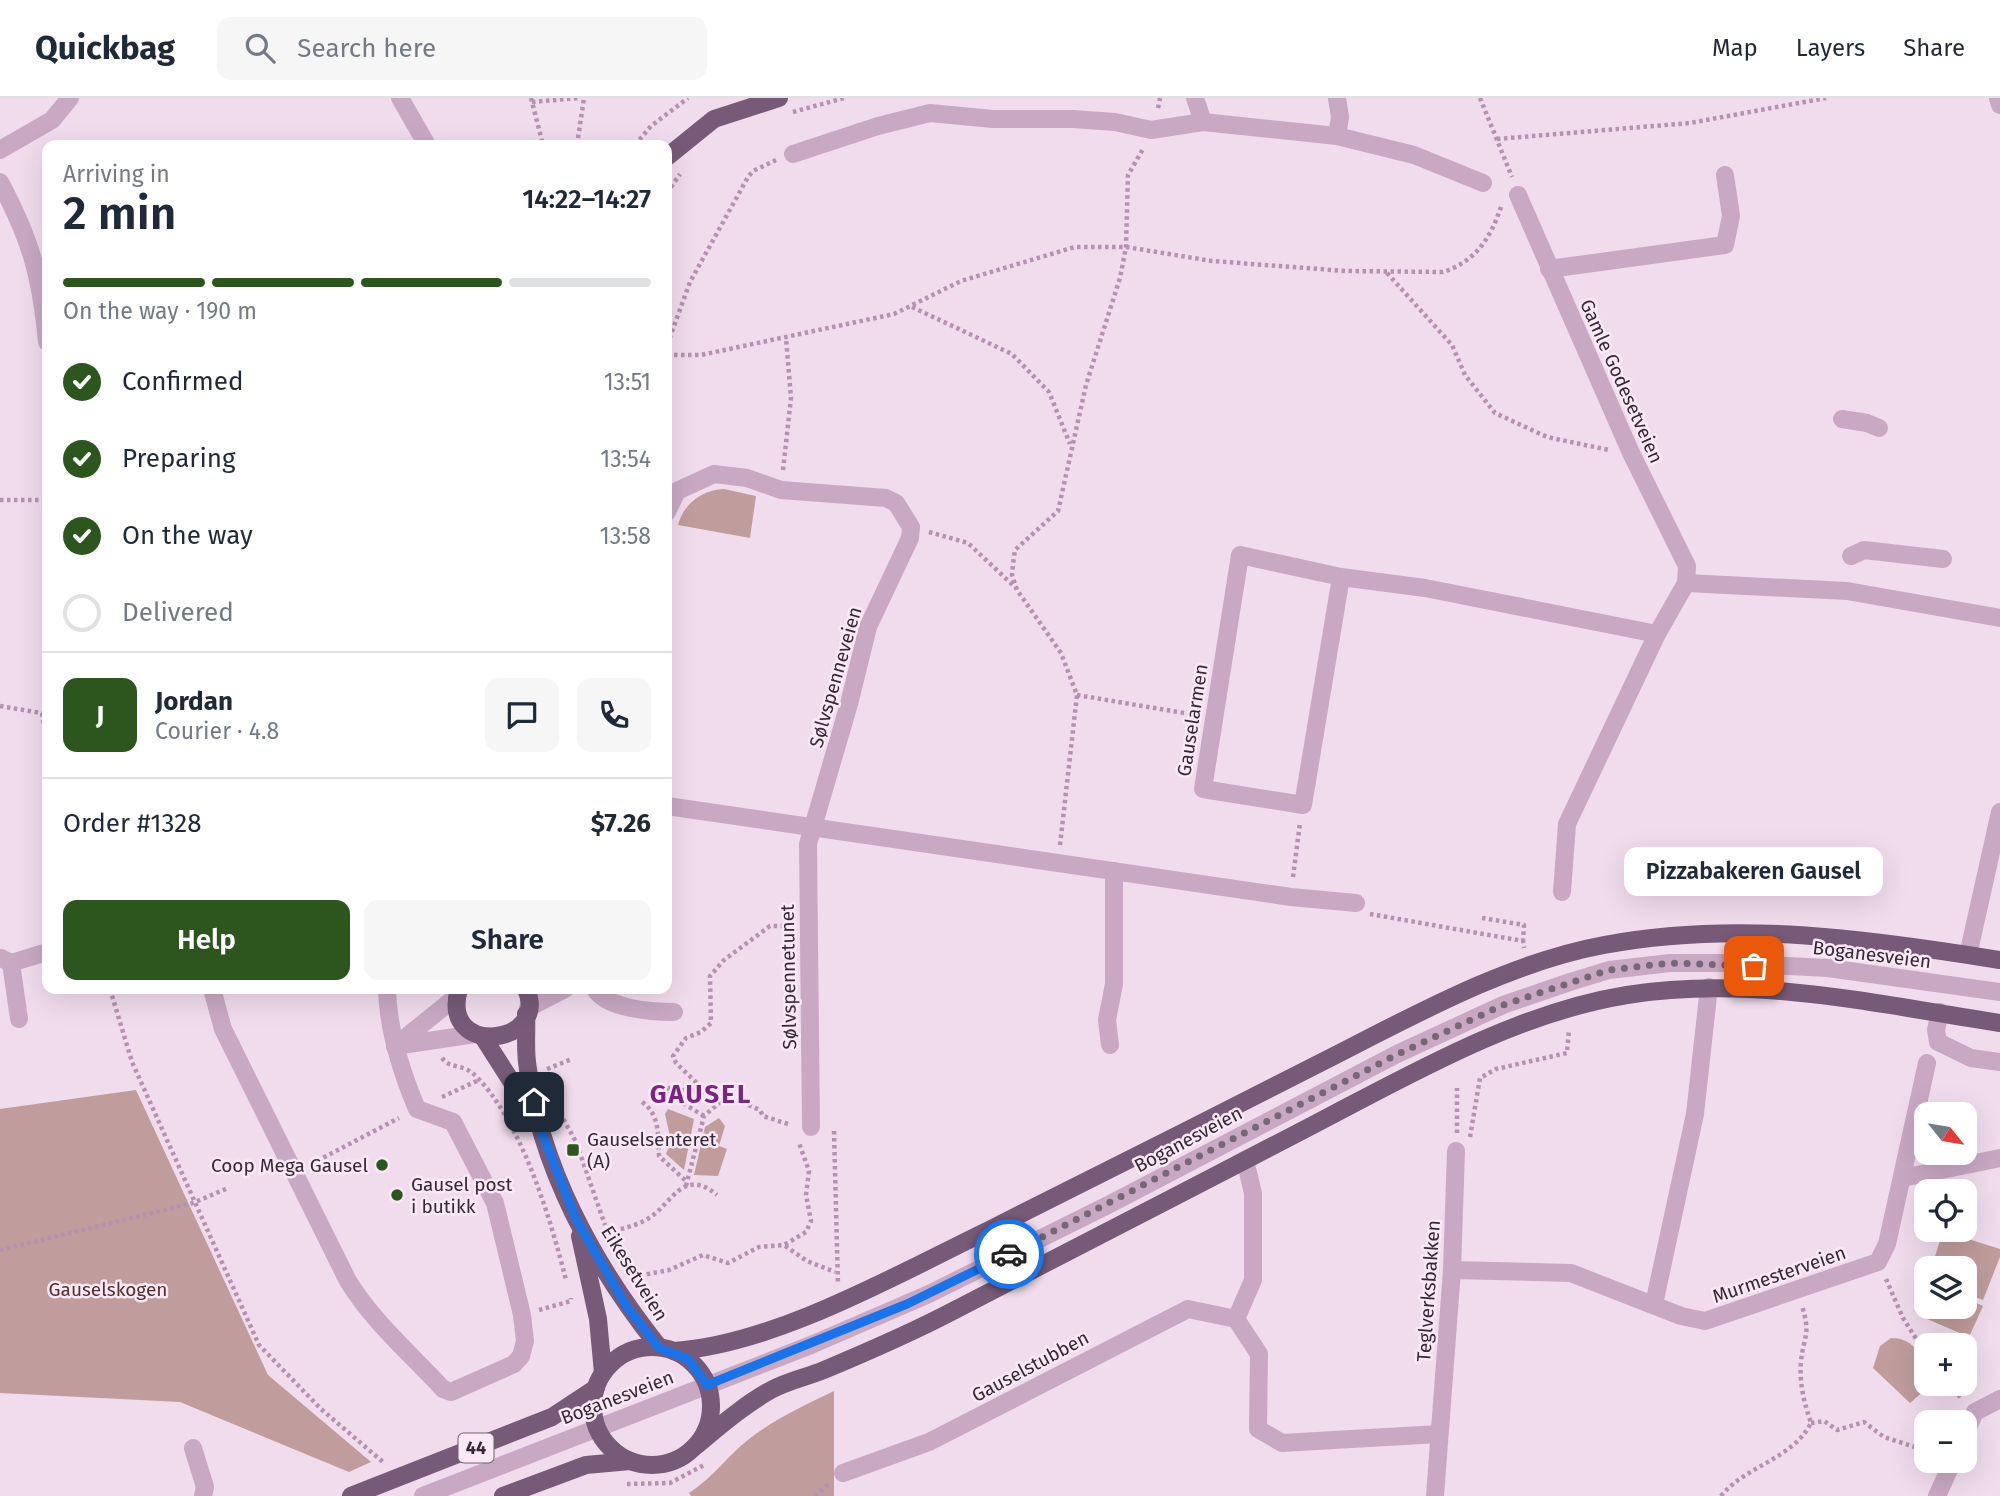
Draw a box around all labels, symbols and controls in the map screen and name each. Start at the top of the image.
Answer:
search box [217,17,707,80]
text: Quickbag [35,28,175,68]
icon: search [241,29,279,67]
text: Search here [297,33,436,64]
text: Map [1712,34,1758,62]
text: Layers [1796,34,1865,62]
text: Share [1903,34,1965,62]
text: Arriving in [63,160,170,188]
text: 14:22–14:27 [522,184,651,215]
text: 2 min [63,186,176,241]
street label: Gamle Godesetveien [1575,296,1668,467]
text: On the way · 190 m [63,297,257,325]
icon: check [63,363,101,401]
text: Confirmed [122,366,243,397]
text: 13:51 [604,368,651,396]
icon: check [63,440,101,478]
text: Preparing [122,443,235,474]
text: 13:54 [600,445,651,473]
icon: check [63,517,101,555]
text: On the way [122,520,253,551]
text: 13:58 [600,522,651,550]
text: Delivered [122,597,234,628]
street label: Sølvspenneveien [804,604,867,750]
street label: Gauselarmen [1172,662,1213,778]
button: chat [485,678,559,752]
button: phone [577,678,651,752]
text: Jordan [155,686,233,717]
text: J [96,700,104,731]
text: Courier · 4.8 [155,717,279,745]
text: Order #1328 [63,808,202,839]
text: $7.26 [591,808,651,839]
callout: Pizzabakeren Gausel [1624,847,1884,896]
text: Pizzabakeren Gausel [1646,857,1861,885]
button: Help [63,900,350,980]
button: Share [364,900,651,980]
street label: Sølvspennetunet [776,904,801,1050]
pin [1724,936,1784,996]
street label: Boganesveien [1811,936,1932,973]
icon: bag [1735,947,1773,985]
pin [504,1072,564,1132]
district label: GAUSEL [650,1079,752,1110]
icon: home [515,1083,553,1121]
street label: Boganesveien [1130,1101,1246,1178]
north arrow [1914,1102,1978,1166]
map controls [1914,1102,1977,1473]
place label: Gauselsenteret (A) [587,1128,717,1173]
marker: Gauselsenteret (A) [565,1142,581,1158]
place label: Coop Mega Gausel [211,1154,368,1177]
marker: Coop Mega Gausel [374,1157,390,1173]
place label: Gausel post i butikk [411,1173,512,1218]
button: locate [1914,1179,1977,1242]
marker: Gausel post i butikk [389,1187,405,1203]
courier [974,1219,1044,1289]
street label: Teglverksbakken [1412,1219,1445,1363]
street label: Eikesetveien [596,1221,673,1325]
icon: car [990,1235,1028,1273]
street label: Murmesterveien [1709,1241,1849,1308]
button: layers [1914,1256,1977,1319]
park label: Gauselskogen [49,1278,167,1301]
street label: Gauselstubben [968,1326,1093,1407]
button: + [1914,1333,1977,1396]
street label: Boganesveien [557,1365,677,1430]
button: − [1914,1410,1977,1473]
road number: 44 [458,1434,494,1462]

